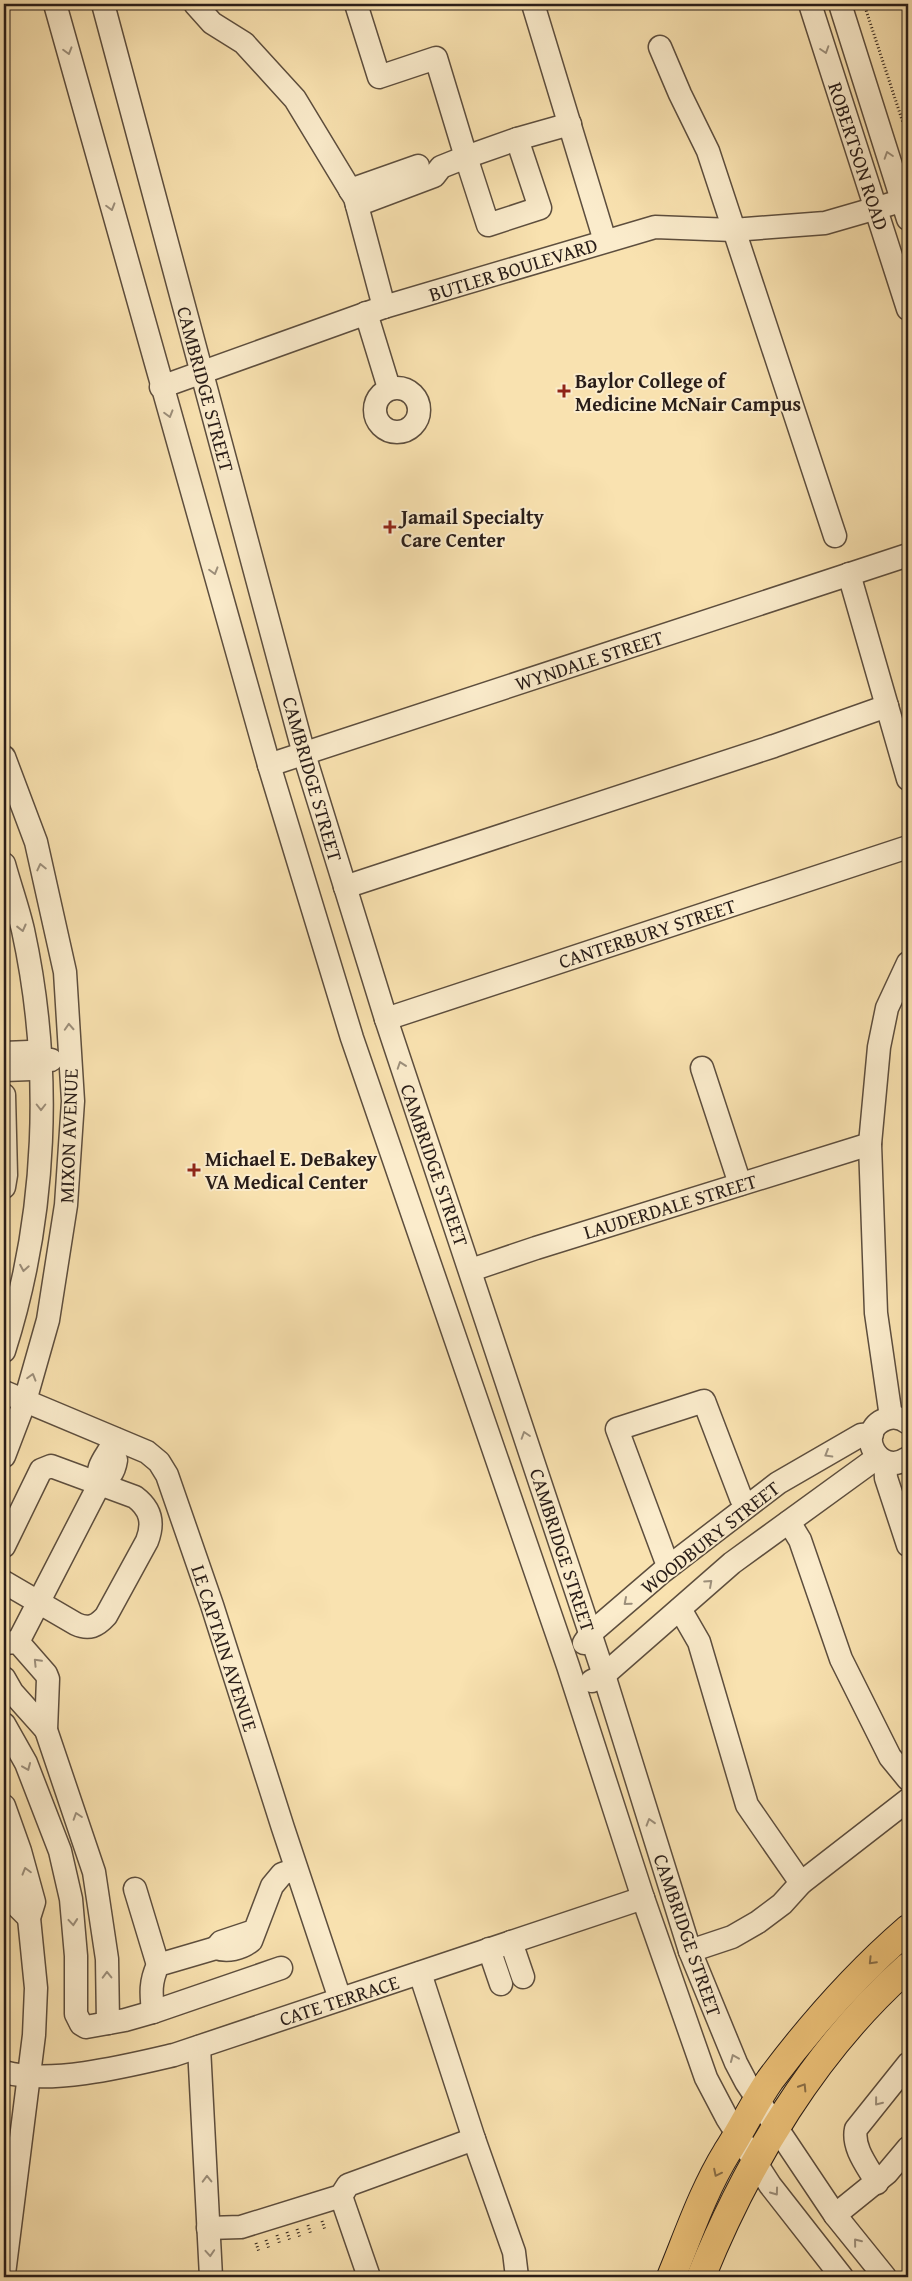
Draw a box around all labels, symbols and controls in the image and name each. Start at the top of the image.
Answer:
one-way arrow [819,45,829,54]
one-way arrow [62,46,72,54]
street label: ROBERTSON ROAD [821,78,897,234]
one-way arrow [884,152,894,160]
one-way arrow [106,203,116,211]
street label: BUTLER BOULEVARD [425,230,601,308]
street label: CAMBRIDGE STREET [170,303,242,475]
place label: Baylor College of Medicine McNair Campus [575,366,801,418]
marker: Baylor College of Medicine McNair Campus [557,384,571,398]
one-way arrow [164,410,174,418]
place label: Jamail Specialty Care Center [398,502,544,554]
marker: Jamail Specialty Care Center [383,520,397,534]
one-way arrow [208,566,218,574]
street label: WYNDALE STREET [511,622,667,698]
street label: CAMBRIDGE STREET [276,693,350,865]
one-way arrow [36,862,47,871]
street label: CANTERBURY STREET [555,891,739,975]
one-way arrow [16,924,27,933]
one-way arrow [63,1022,74,1030]
one-way arrow [397,1061,407,1069]
street label: MIXON AVENUE [51,1068,85,1204]
street label: CAMBRIDGE STREET [394,1080,476,1250]
one-way arrow [36,1103,46,1111]
place label: Michael E. DeBakey VA Medical Center [205,1144,378,1196]
marker: Michael E. DeBakey VA Medical Center [187,1163,201,1177]
street label: LAUDERDALE STREET [580,1166,760,1246]
one-way arrow [20,1264,30,1272]
one-way arrow [26,1373,37,1382]
one-way arrow [521,1431,531,1439]
one-way arrow [824,1448,833,1458]
street label: CAMBRIDGE STREET [523,1465,603,1635]
street label: WOODBURY STREET [634,1473,786,1601]
street label: LE CAPTAIN AVENUE [184,1561,266,1735]
one-way arrow [704,1580,713,1589]
one-way arrow [624,1596,633,1605]
one-way arrow [34,1659,43,1668]
one-way arrow [20,1762,31,1771]
one-way arrow [72,1812,82,1821]
one-way arrow [645,1819,655,1827]
street label: CAMBRIDGE STREET [647,1850,729,2020]
one-way arrow [21,1868,31,1876]
one-way arrow [68,1918,79,1926]
one-way arrow [869,1956,878,1965]
street label: CATE TERRACE [275,1967,403,2033]
one-way arrow [102,1970,112,1978]
one-way arrow [729,2054,740,2063]
one-way arrow [797,2084,806,2093]
one-way arrow [875,2096,883,2105]
one-way arrow [713,2168,723,2177]
one-way arrow [202,2175,212,2182]
one-way arrow [769,2186,778,2196]
one-way arrow [854,2239,862,2248]
one-way arrow [204,2249,215,2257]

